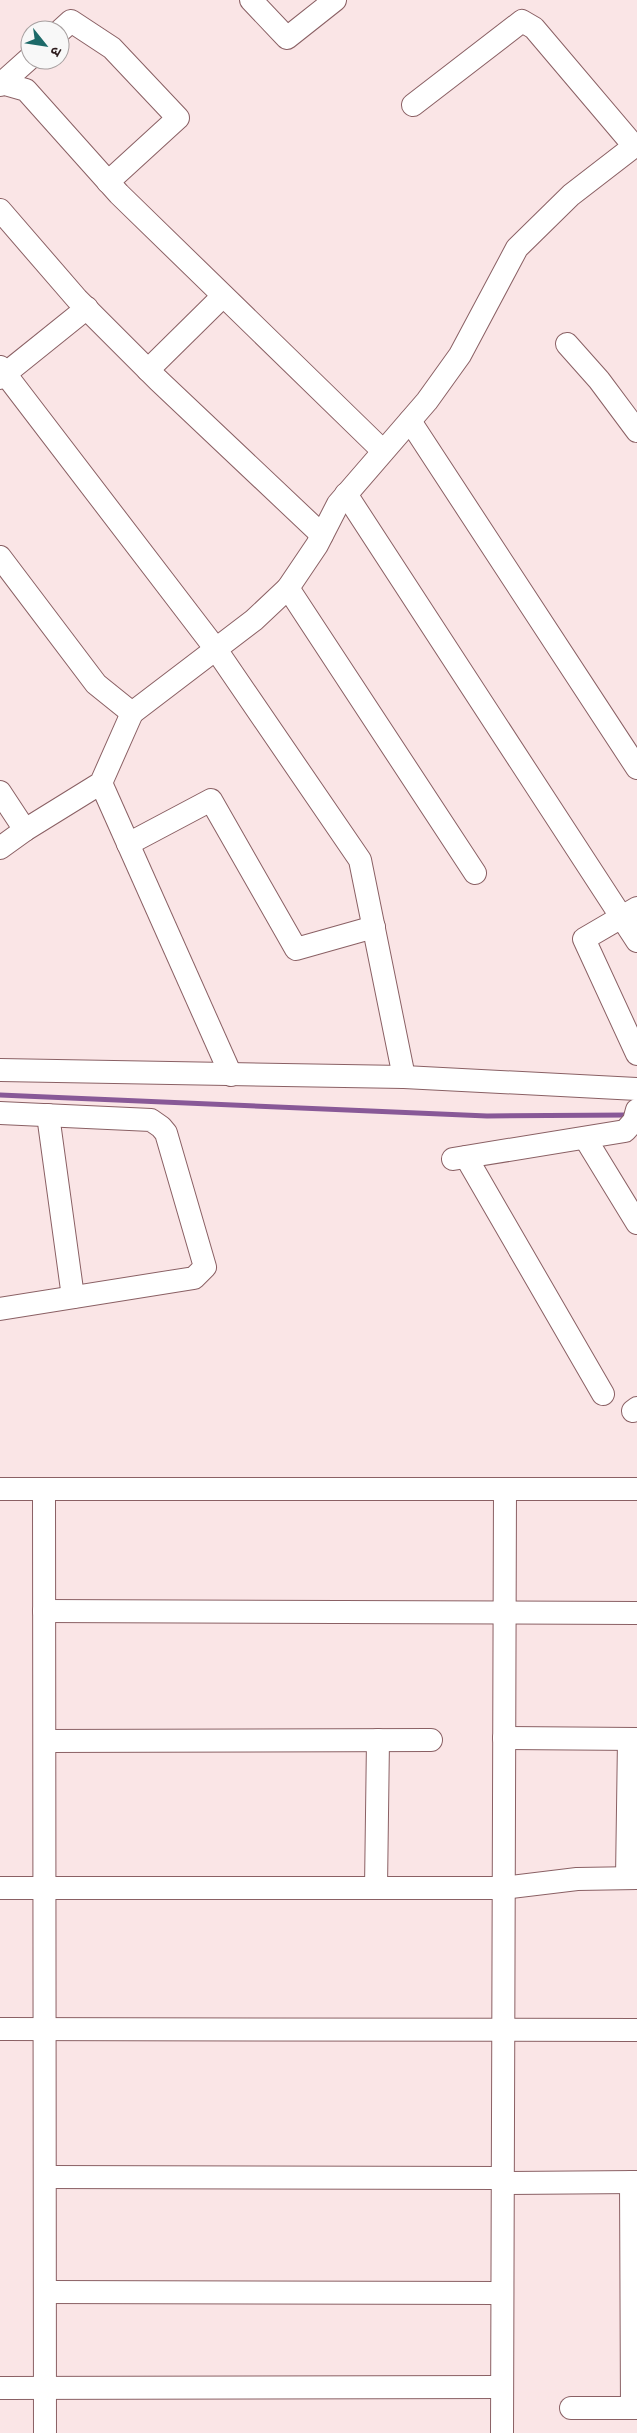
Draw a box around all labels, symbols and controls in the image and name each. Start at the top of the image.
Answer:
north arrow [20,20,70,70]
text: उ [47,44,64,59]

